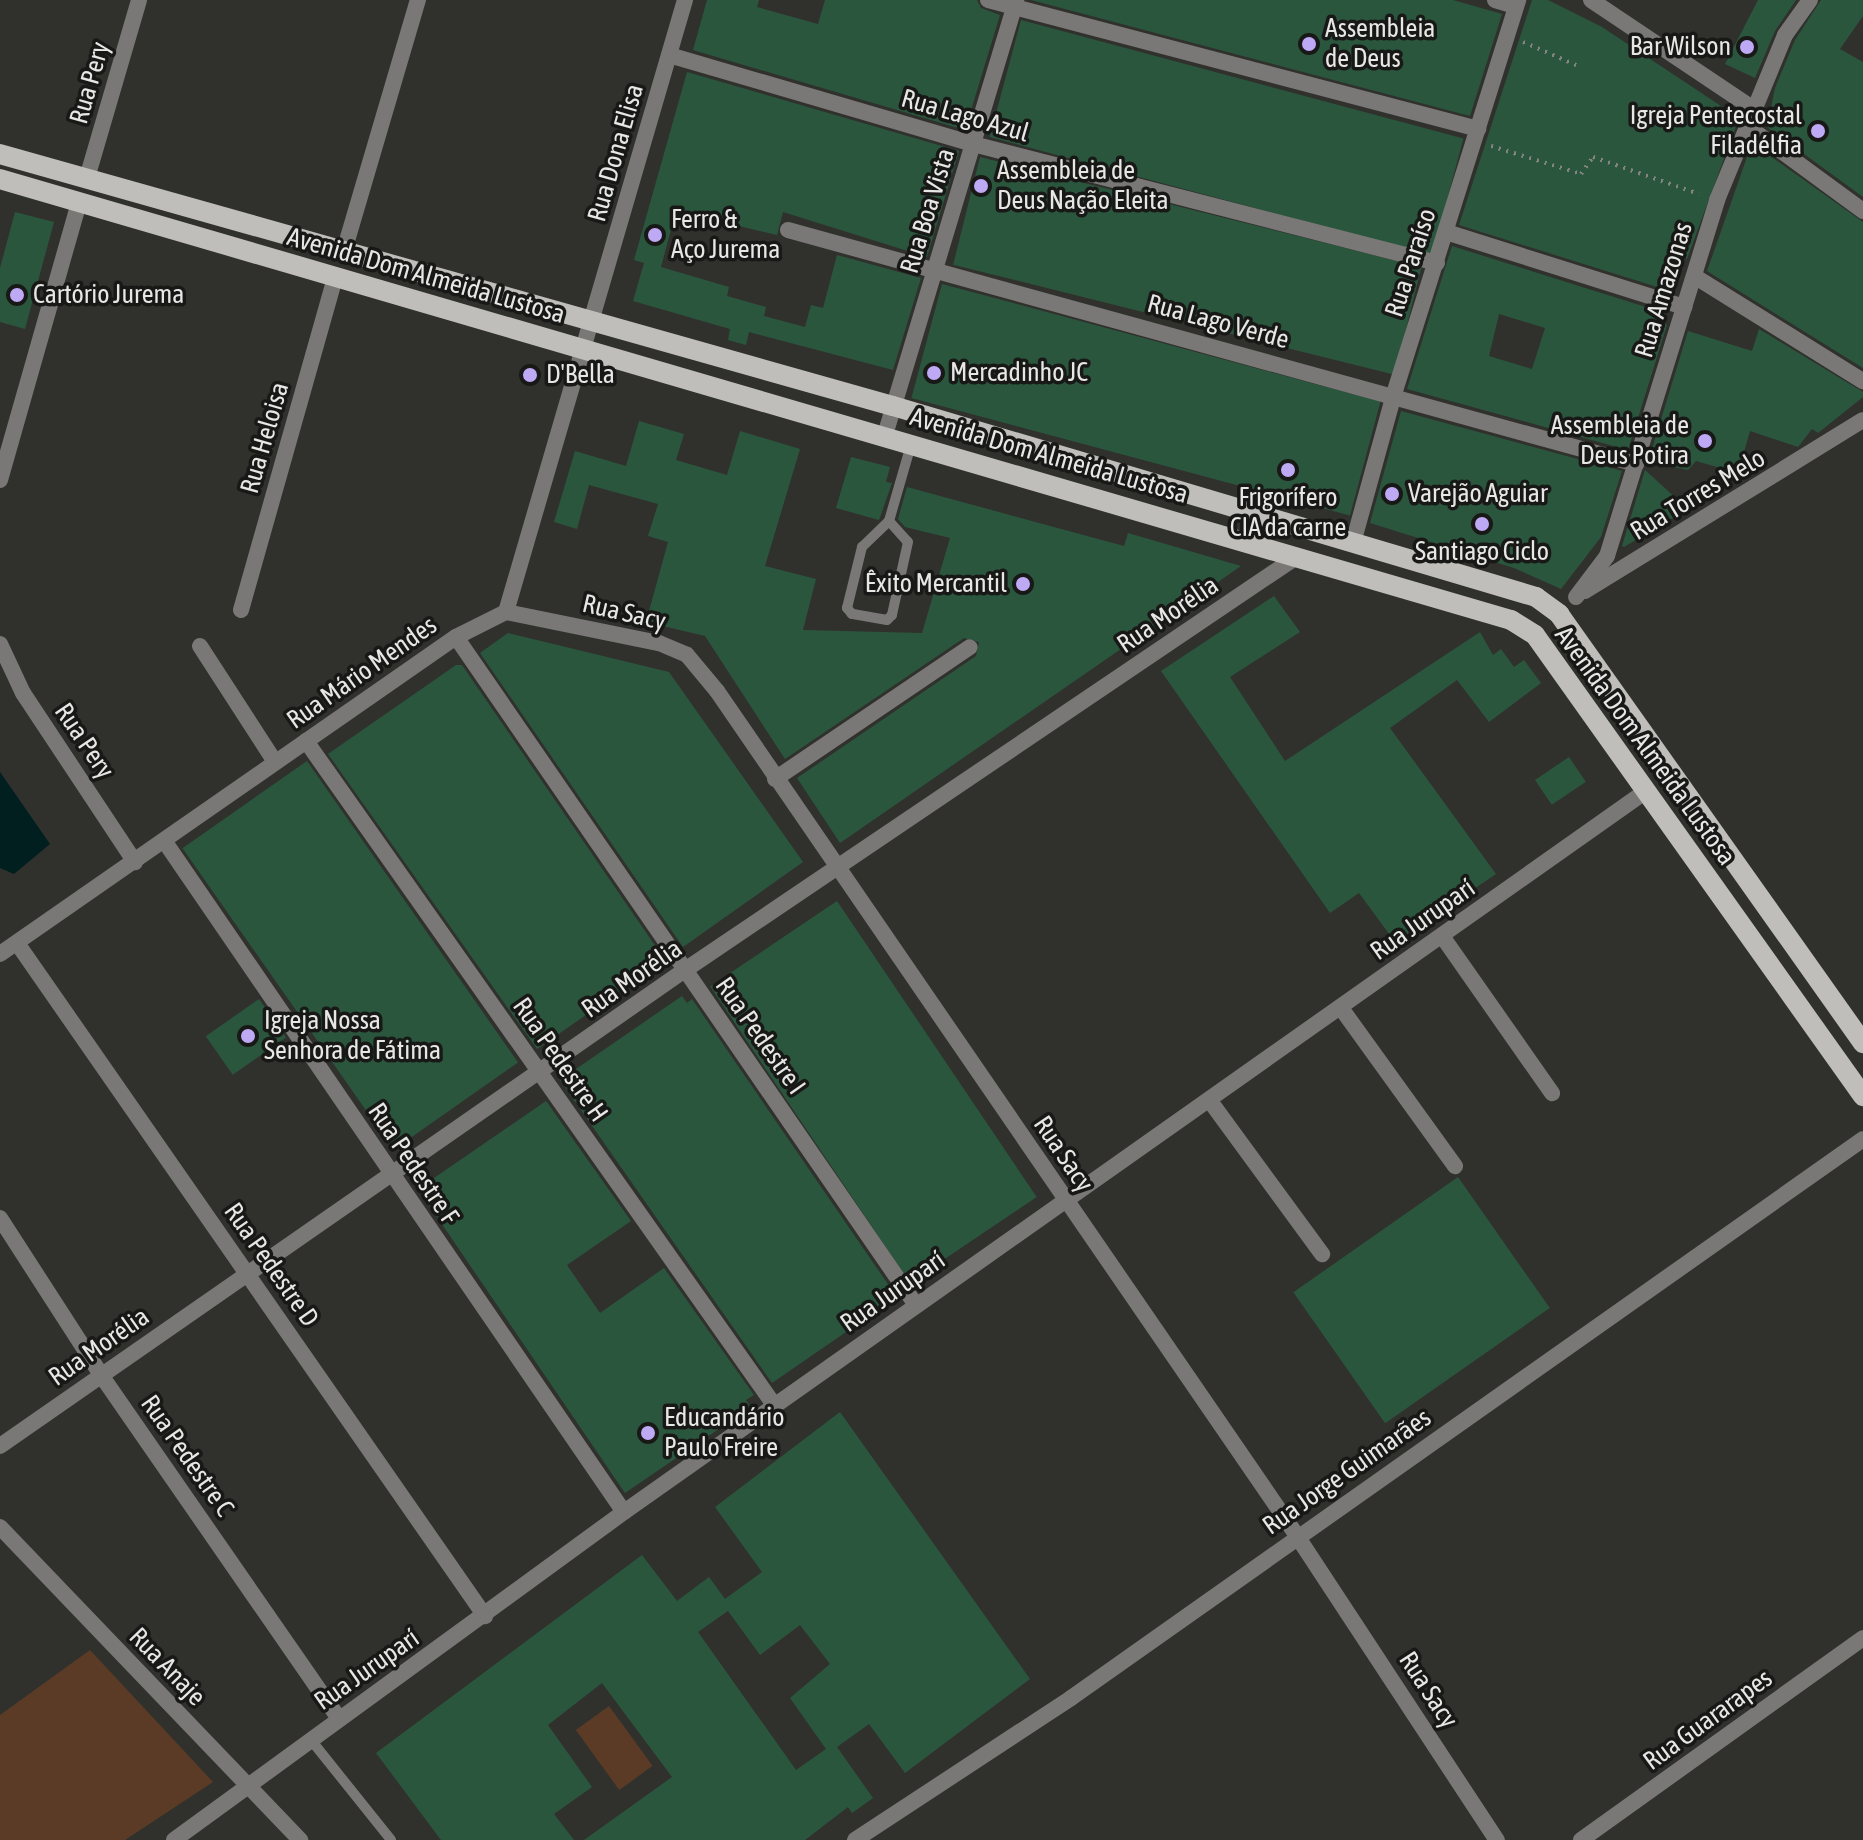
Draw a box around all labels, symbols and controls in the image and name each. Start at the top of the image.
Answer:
place label: Assembleia de Deus [1325,13,1435,74]
place label: Bar Wilson [1630,31,1731,63]
marker: Assembleia de Deus [1300,35,1318,53]
street label: Rua Pery [63,38,117,128]
marker: Bar Wilson [1738,38,1756,56]
street label: Rua Dona Elisa [582,81,650,225]
street label: Rua Lago Azul [898,83,1032,149]
place label: Igreja Pentecostal Filadélfia [1630,100,1802,162]
marker: Igreja Pentecostal Filadélfia [1809,122,1827,140]
street label: Rua Boa Vista [894,145,962,277]
place label: Assembleia de Deus Nação Eleita [997,155,1169,216]
marker: Assembleia de Deus Nação Eleita [972,177,990,195]
place label: Ferro & Aço Jurema [671,204,780,266]
street label: Rua Paraíso [1379,205,1443,321]
street label: Rua Amazonas [1629,219,1699,361]
street label: Avenida Dom Almeida Lustosa [284,221,568,331]
marker: Ferro & Aço Jurema [646,226,664,244]
place label: Cartório Jurema [33,279,184,311]
marker: Cartório Jurema [8,286,26,304]
street label: Rua Lago Verde [1144,288,1292,356]
place label: Mercadinho JC [950,357,1088,389]
place label: D'Bella [546,359,615,391]
marker: Mercadinho JC [925,364,943,382]
marker: D'Bella [521,366,539,384]
street label: Rua Heloisa [234,379,296,497]
street label: Avenida Dom Almeida Lustosa [907,401,1191,511]
place label: Assembleia de Deus Potira [1551,410,1689,472]
marker: Assembleia de Deus Potira [1696,432,1714,450]
street label: Rua Torres Melo [1625,443,1771,547]
marker: Frigorífero CIA da carne [1279,461,1297,479]
place label: Varejão Aguiar [1408,478,1548,510]
place label: Frigorífero CIA da carne [1230,482,1346,544]
marker: Varejão Aguiar [1383,485,1401,503]
marker: Santiago Ciclo [1473,515,1491,533]
place label: Santiago Ciclo [1415,536,1549,568]
place label: Êxito Mercantil [865,568,1007,600]
street label: Rua Morélia [1111,570,1225,660]
marker: Êxito Mercantil [1014,575,1032,593]
street label: Rua Sacy [579,588,669,638]
street label: Rua Mário Mendes [281,610,443,736]
street label: Avenida Dom Almeida Lustosa [1548,621,1742,871]
street label: Rua Pery [48,698,120,784]
street label: Rua Juruparí [1365,873,1481,967]
street label: Rua Morélia [576,933,688,1025]
street label: Rua Pedestre I [708,971,812,1101]
street label: Rua Pedestre H [506,992,614,1128]
place label: Igreja Nossa Senhora de Fátima [264,1005,441,1066]
marker: Igreja Nossa Senhora de Fátima [239,1027,257,1045]
street label: Rua Pedestre F [361,1097,465,1231]
street label: Rua Sacy [1026,1110,1100,1198]
street label: Rua Pedestre D [217,1197,325,1333]
street label: Rua Juruparí [835,1245,951,1339]
street label: Rua Morélia [43,1301,155,1393]
street label: Rua Pedestre C [134,1389,240,1523]
place label: Educandário Paulo Freire [664,1402,785,1464]
street label: Rua Jorge Guimarães [1257,1402,1437,1542]
marker: Educandário Paulo Freire [639,1424,657,1442]
street label: Rua Anaje [122,1621,212,1713]
street label: Rua Juruparí [309,1623,425,1717]
street label: Rua Sacy [1392,1646,1464,1734]
street label: Rua Guararapes [1638,1663,1778,1777]

